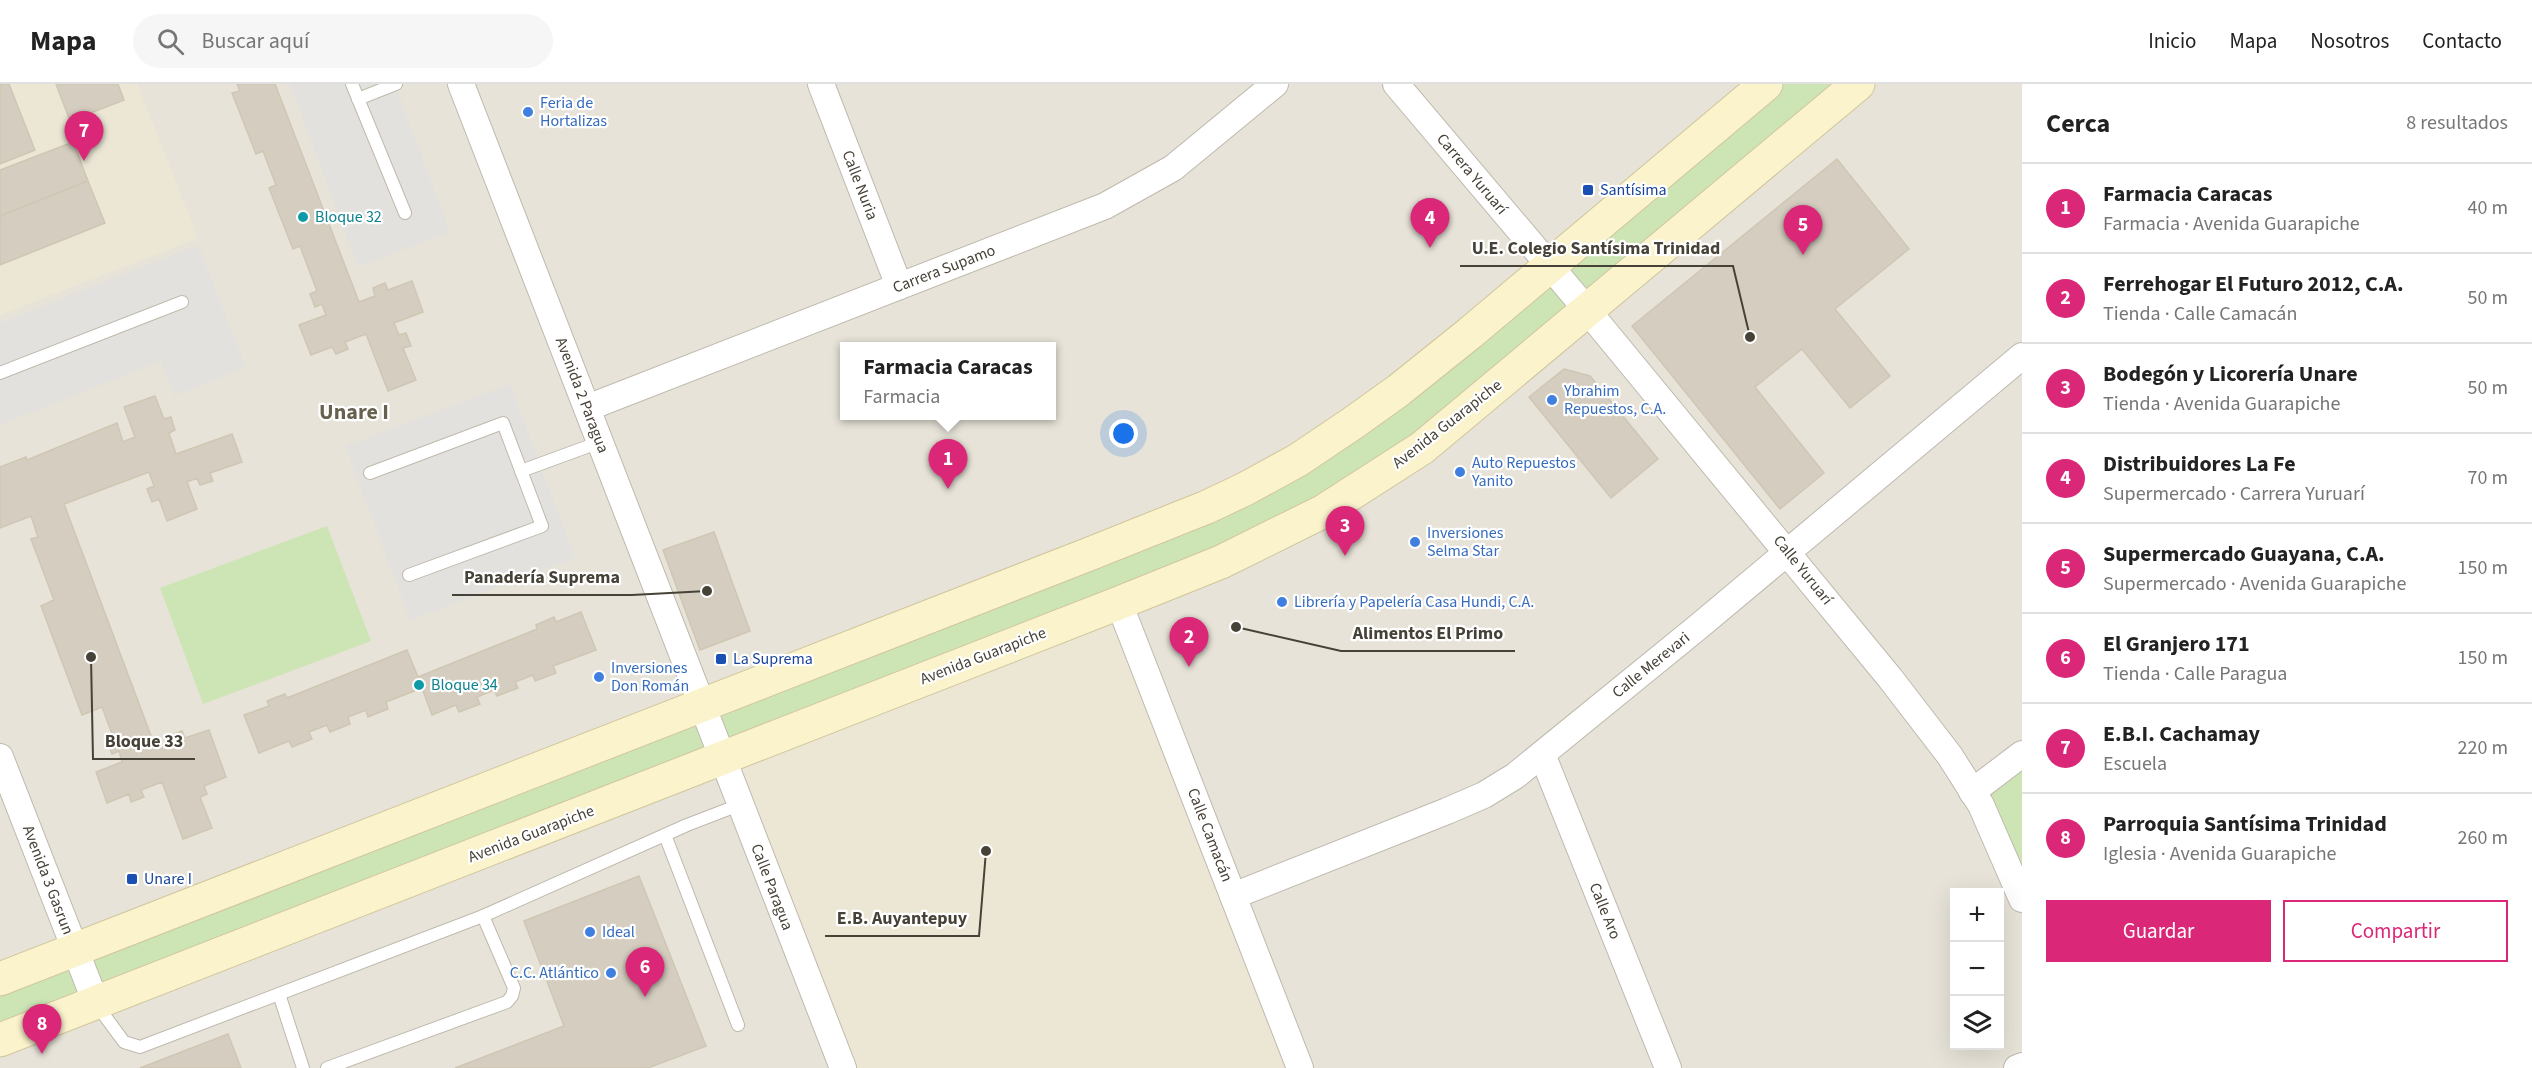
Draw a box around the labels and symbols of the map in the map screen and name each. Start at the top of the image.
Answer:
place label: Feria de Hortalizas [540,92,607,132]
marker: Feria de Hortalizas [521,105,535,119]
pin: 7 [64,112,104,161]
street label: Carrera Yuruarí [1431,129,1513,220]
street label: Calle Nuria [837,147,883,223]
place label: Santísima [1600,179,1667,201]
marker: Santísima [1581,183,1595,197]
pin: 4 [1410,198,1450,248]
place label: Bloque 32 [315,206,382,228]
pin: 5 [1784,206,1822,255]
marker: Bloque 32 [296,210,310,224]
callout: U.E. Colegio Santísima Trinidad [1460,230,1733,266]
text: U.E. Colegio Santísima Trinidad [1472,236,1720,261]
street label: Carrera Supamo [889,239,999,299]
street label: Avenida 2 Paragua [550,334,614,456]
street label: Avenida Guarapiche [1388,374,1506,474]
place label: Ybrahim Repuestos, C.A. [1563,380,1666,420]
marker: Ybrahim Repuestos, C.A. [1545,393,1559,407]
district label: Unare I [319,396,389,428]
your location [1109,419,1138,448]
pin: 1 [928,440,968,489]
place label: Auto Repuestos Yanito [1471,452,1576,492]
marker: Auto Repuestos Yanito [1453,465,1467,479]
pin: 3 [1326,506,1364,556]
place label: Inversiones Selma Star [1427,522,1504,562]
street label: Calle Yuruarí [1768,530,1839,610]
marker: Inversiones Selma Star [1408,535,1422,549]
callout: Panadería Suprema [452,559,632,595]
text: Panadería Suprema [464,565,620,590]
place label: Librería y Papelería Casa Hundi, C.A. [1294,591,1534,613]
marker: Librería y Papelería Casa Hundi, C.A. [1275,595,1289,609]
callout: Alimentos El Primo [1341,615,1515,651]
pin: 2 [1170,618,1208,667]
text: Alimentos El Primo [1352,621,1503,646]
street label: Avenida Guarapiche [917,622,1049,690]
street label: Calle Merevari [1607,627,1695,703]
place label: La Suprema [733,648,813,670]
marker: La Suprema [714,652,728,666]
place label: Inversiones Don Román [611,657,689,697]
marker: Inversiones Don Román [592,670,606,684]
place label: Bloque 34 [431,674,498,696]
marker: Bloque 34 [412,678,426,692]
callout: Bloque 33 [93,723,195,759]
text: Bloque 33 [105,729,183,754]
street label: Calle Camacán [1182,785,1238,885]
street label: Avenida Guarapiche [465,800,597,868]
street label: Avenida 3 Gasrun [17,822,79,938]
street label: Calle Paragua [745,841,799,933]
place label: Unare I [144,868,192,890]
marker: Unare I [125,872,139,886]
street label: Calle Aro [1584,879,1626,943]
callout: E.B. Auyantepuy [825,900,979,936]
text: E.B. Auyantepuy [837,906,968,931]
place label: Ideal [602,921,635,943]
marker: Ideal [583,925,597,939]
pin: 6 [626,948,664,997]
place label: C.C. Atlántico [510,962,599,984]
marker: C.C. Atlántico [604,966,618,980]
pin: 8 [22,1004,62,1054]

